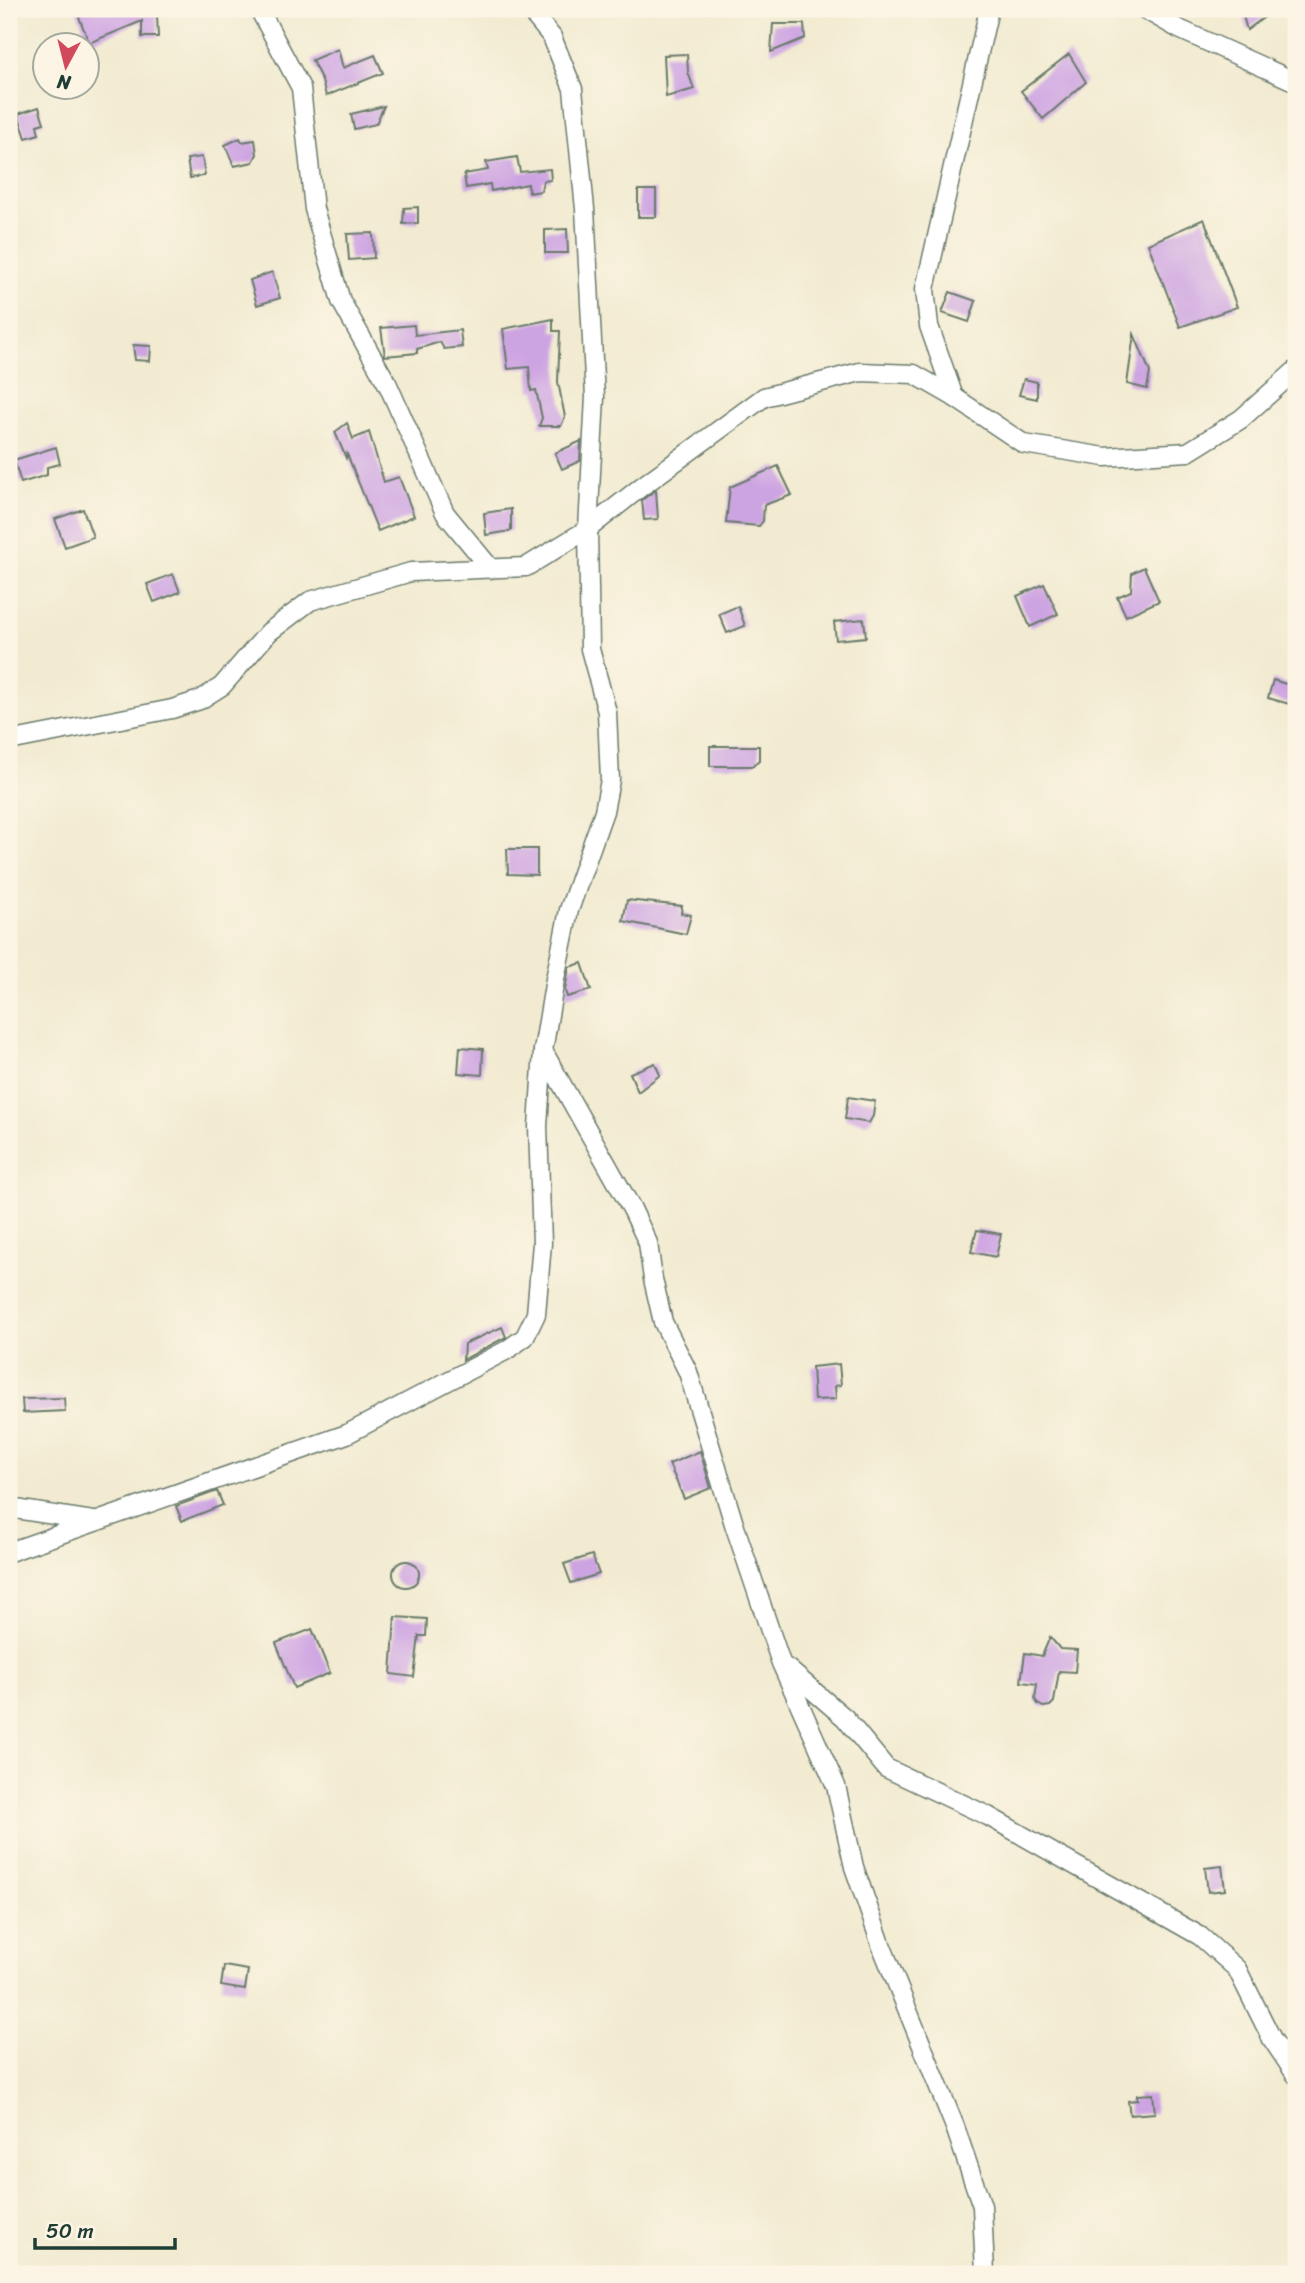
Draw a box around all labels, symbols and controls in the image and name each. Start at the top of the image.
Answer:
north arrow [32,32,102,102]
text: N [55,65,74,100]
scale bar [35,2206,175,2250]
text: 50 m [46,2212,94,2250]

